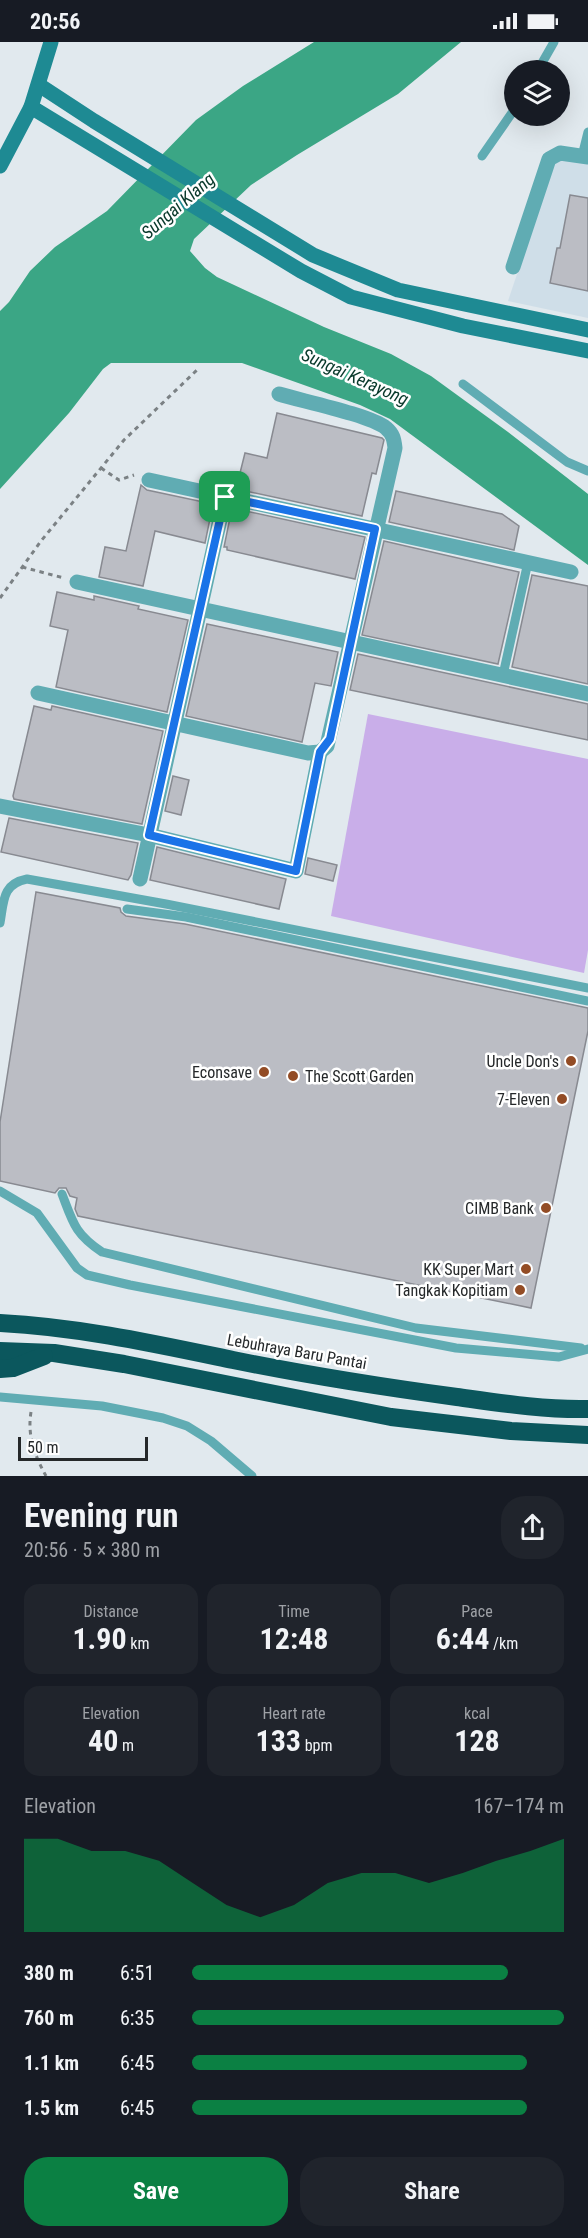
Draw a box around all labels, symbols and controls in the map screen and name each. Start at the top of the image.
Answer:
text: 20:56 [30,9,81,34]
map controls [504,60,570,126]
button: layers [504,60,570,126]
water label: Sungai Klang [137,168,219,243]
water label: Sungai Kerayong [299,344,412,410]
pin [199,471,250,522]
icon: arrive [208,480,241,513]
place label: Uncle Don's [486,1052,559,1071]
marker: Uncle Don's [564,1054,578,1068]
place label: Econsave [192,1063,252,1082]
marker: Econsave [257,1065,271,1079]
place label: The Scott Garden [305,1067,414,1086]
marker: The Scott Garden [286,1069,300,1083]
place label: 7-Eleven [497,1090,550,1109]
marker: 7-Eleven [555,1092,569,1106]
place label: CIMB Bank [465,1199,535,1218]
marker: CIMB Bank [539,1201,553,1215]
place label: KK Super Mart [423,1260,514,1279]
marker: KK Super Mart [519,1262,533,1276]
place label: Tangkak Kopitiam [395,1281,508,1300]
marker: Tangkak Kopitiam [513,1283,527,1297]
street label: Lebuhraya Baru Pantai [226,1330,368,1373]
scale bar [18,1434,148,1462]
text: 50 m [27,1438,59,1457]
text: Evening run [24,1496,179,1535]
button: share [501,1496,564,1559]
text: 20:56 · 5 × 380 m [24,1538,160,1562]
text: Distance [83,1602,139,1621]
text: Time [278,1602,310,1621]
text: Pace [461,1602,493,1621]
text: 1.90 [72,1621,127,1656]
text: 12:48 [260,1621,328,1656]
text: 6:44 [436,1621,489,1656]
text: km [127,1634,150,1653]
text: /km [489,1634,518,1653]
text: Elevation [82,1704,140,1723]
text: Heart rate [262,1704,326,1723]
text: kcal [464,1704,490,1723]
text: 40 [88,1723,118,1758]
text: 133 [256,1723,301,1758]
text: 128 [454,1723,500,1758]
text: m [118,1736,134,1755]
text: bpm [301,1736,332,1755]
text: Elevation [24,1794,96,1818]
text: 167–174 m [474,1794,564,1818]
text: 380 m [24,1961,74,1985]
text: 6:51 [120,1961,154,1985]
text: 760 m [24,2006,74,2030]
text: 6:35 [120,2006,154,2030]
text: 1.1 km [24,2051,79,2075]
text: 6:45 [120,2051,154,2075]
text: 1.5 km [24,2096,79,2120]
text: 6:45 [120,2096,154,2120]
button: Save [24,2157,288,2226]
button: Share [300,2157,564,2226]

